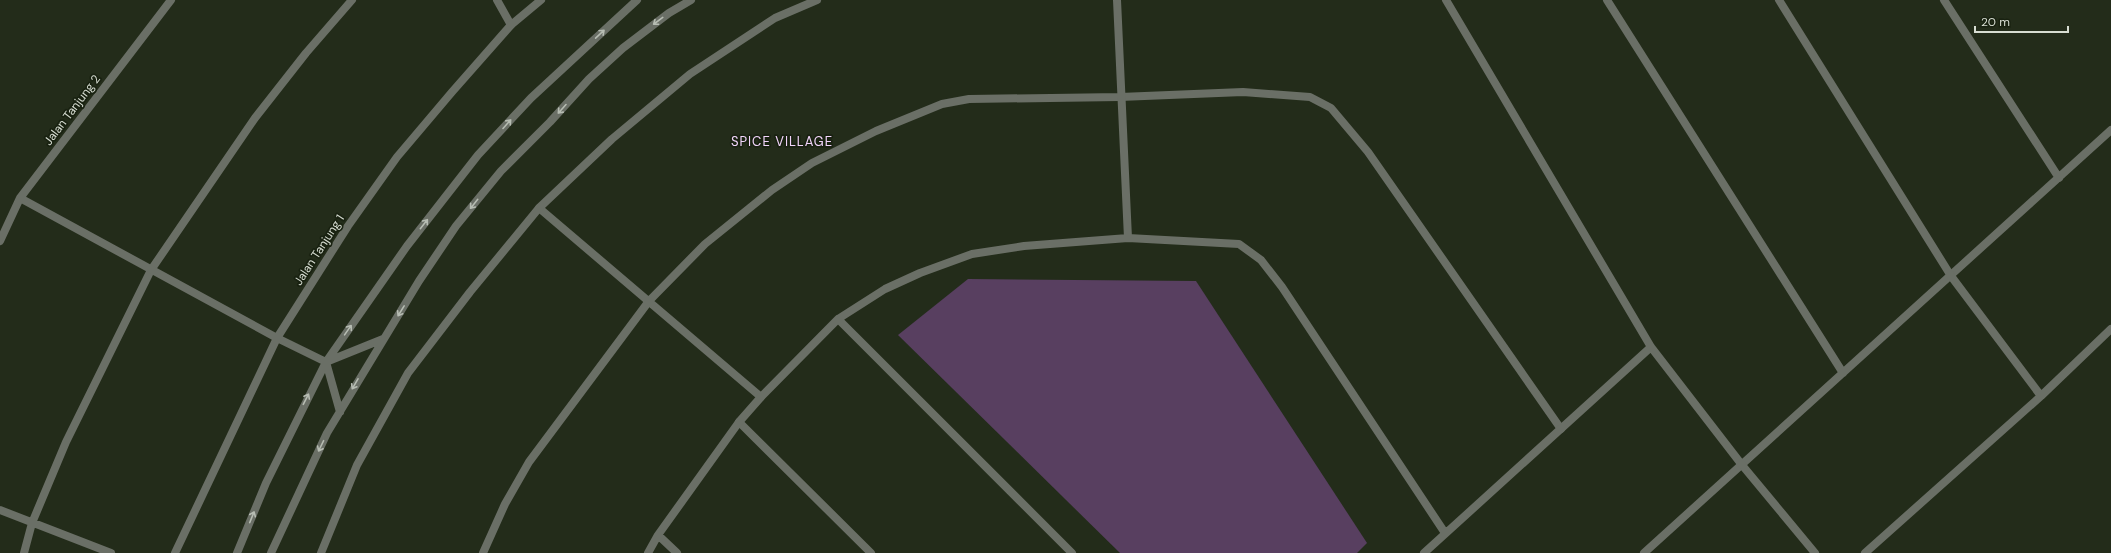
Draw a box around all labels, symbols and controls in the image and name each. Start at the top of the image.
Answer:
scale bar [1975,8,2068,34]
text: 20 m [1981,14,2010,30]
one-way arrow [652,17,663,26]
one-way arrow [595,29,605,39]
street label: Jalan Tanjung 2 [40,71,104,149]
one-way arrow [558,103,567,113]
one-way arrow [502,119,511,129]
district label: SPICE VILLAGE [731,133,833,150]
one-way arrow [469,198,478,209]
street label: Jalan Tanjung 1 [290,212,348,288]
one-way arrow [420,219,428,230]
one-way arrow [396,305,404,317]
one-way arrow [344,325,352,336]
one-way arrow [351,378,359,390]
one-way arrow [303,393,311,405]
one-way arrow [317,440,324,452]
one-way arrow [248,511,256,523]

